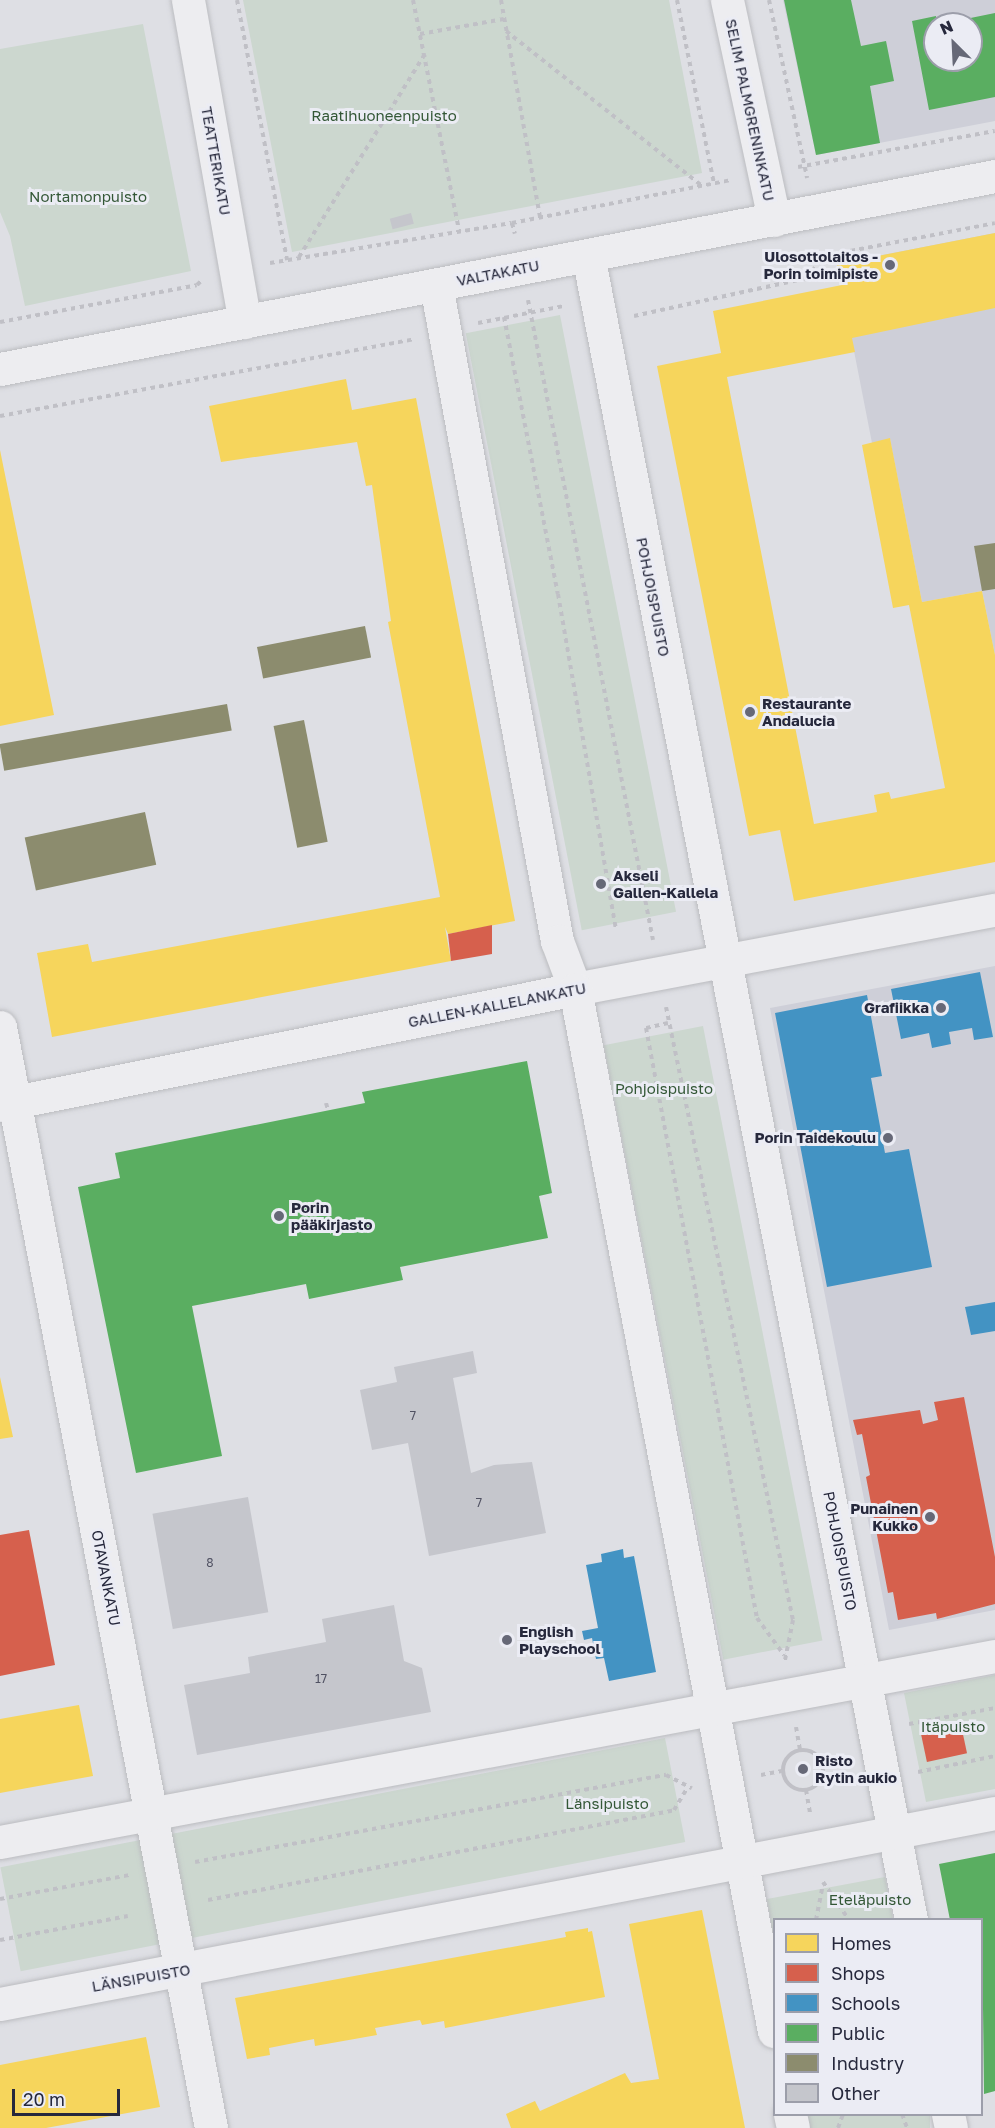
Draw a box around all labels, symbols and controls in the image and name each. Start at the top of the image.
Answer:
north arrow [923,12,983,72]
text: N [937,16,956,39]
street label: SELIM PALMGRENINKATU [722,17,778,203]
street label: TEATTERIKATU [198,105,234,217]
park label: Raatihuoneenpuisto [311,107,457,125]
park label: Nortamonpuisto [29,188,147,206]
place label: Ulosottolaitos - Porin toimipiste [763,247,878,282]
street label: VALTAKATU [455,256,541,290]
marker: Ulosottolaitos - Porin toimipiste [883,258,897,272]
street label: POHJOISPUISTO [633,536,673,658]
place label: Restaurante Andalucia [762,694,851,729]
marker: Restaurante Andalucia [743,705,757,719]
place label: Akseli Gallen-Kallela [613,866,718,901]
marker: Akseli Gallen-Kallela [594,877,608,891]
street label: GALLEN-KALLELANKATU [407,979,587,1031]
place label: Grafiikka [864,999,929,1017]
marker: Grafiikka [934,1001,948,1015]
park label: Pohjoispuisto [615,1080,713,1098]
place label: Porin Taidekoulu [755,1129,876,1147]
marker: Porin Taidekoulu [881,1131,895,1145]
place label: Porin pääkirjasto [291,1198,372,1233]
marker: Porin pääkirjasto [272,1209,286,1223]
house number: 7 [410,1409,416,1423]
street label: POHJOISPUISTO [820,1490,860,1612]
house number: 7 [476,1496,482,1510]
place label: Punainen Kukko [850,1499,918,1534]
marker: Punainen Kukko [923,1510,937,1524]
street label: OTAVANKATU [88,1528,124,1628]
house number: 8 [206,1556,214,1570]
place label: English Playschool [519,1622,601,1657]
marker: English Playschool [500,1633,514,1647]
house number: 17 [315,1672,327,1686]
park label: Itäpuisto [921,1718,985,1736]
place label: Risto Rytin aukio [815,1751,897,1786]
marker: Risto Rytin aukio [796,1762,810,1776]
park label: Länsipuisto [565,1795,649,1813]
park label: Eteläpuisto [829,1891,911,1909]
legend [773,1918,983,2116]
text: Homes [831,1932,891,1954]
street label: LÄNSIPUISTO [90,1960,192,1996]
text: Shops [831,1962,885,1984]
text: Schools [831,1992,900,2014]
text: Public [831,2022,885,2044]
text: Industry [831,2052,904,2074]
scale bar [15,2077,123,2115]
text: Other [831,2082,880,2104]
text: 20 m [23,2088,65,2110]

